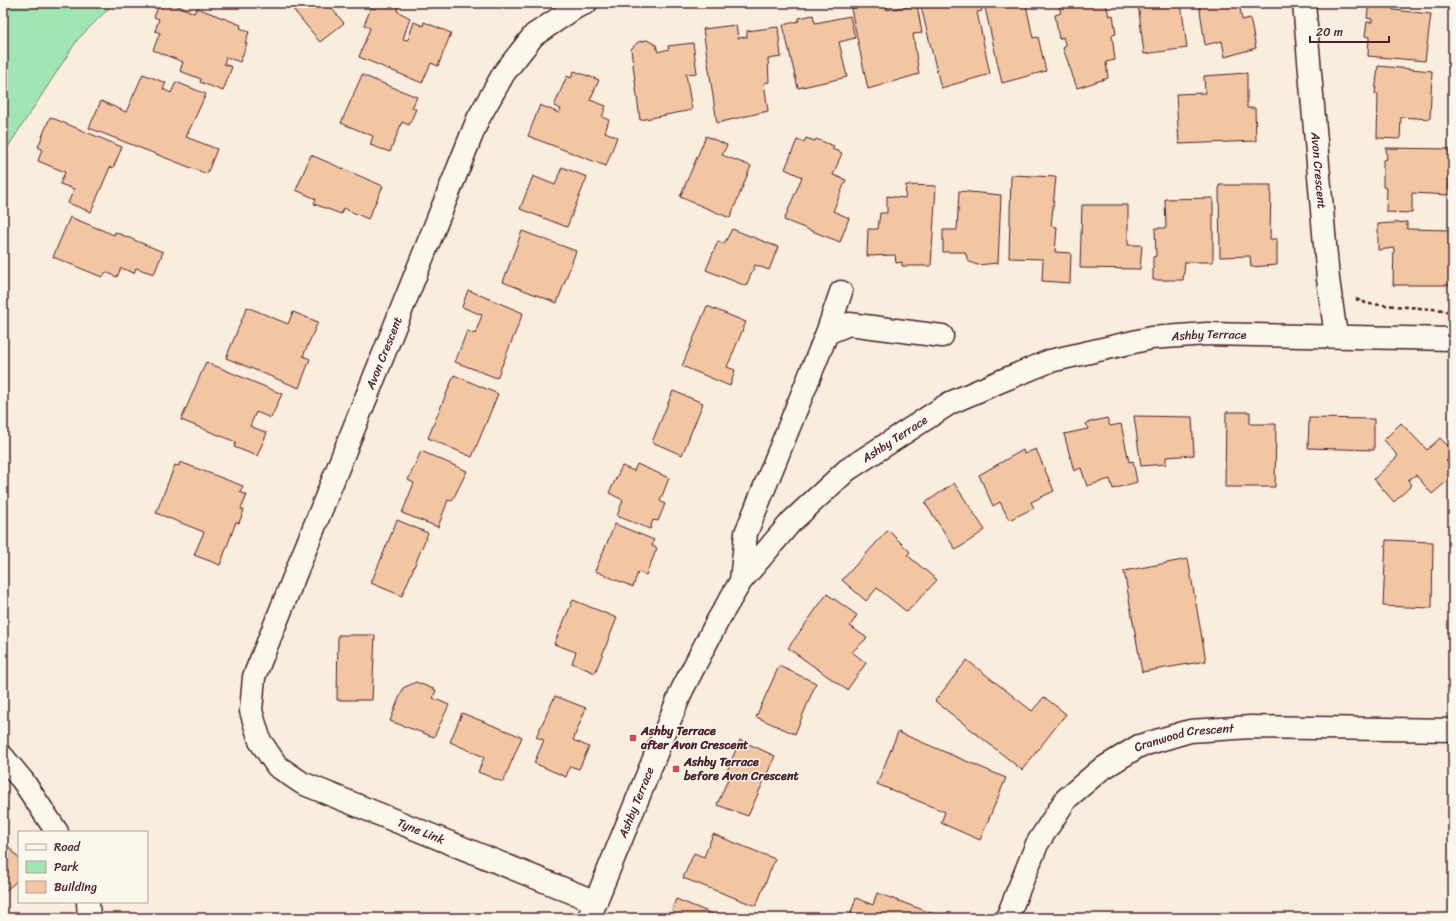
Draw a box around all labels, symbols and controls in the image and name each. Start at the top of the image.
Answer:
scale bar [1310,18,1389,44]
text: 20 m [1316,21,1343,43]
street label: Avon Crescent [1304,130,1333,210]
street label: Avon Crescent [359,313,409,394]
street label: Ashby Terrace [1170,323,1247,348]
street label: Ashby Terrace [857,409,932,469]
street label: Cranwood Crescent [1129,717,1236,758]
place label: Ashby Terrace after Avon Crescent [640,720,749,756]
marker: Ashby Terrace after Avon Crescent [628,733,638,743]
place label: Ashby Terrace before Avon Crescent [683,751,799,787]
street label: Ashby Terrace [611,763,661,842]
marker: Ashby Terrace before Avon Crescent [671,764,681,774]
street label: Tyne Link [394,812,449,851]
legend [18,831,148,903]
text: Road [54,836,81,858]
text: Park [54,856,79,878]
text: Building [54,876,97,898]

